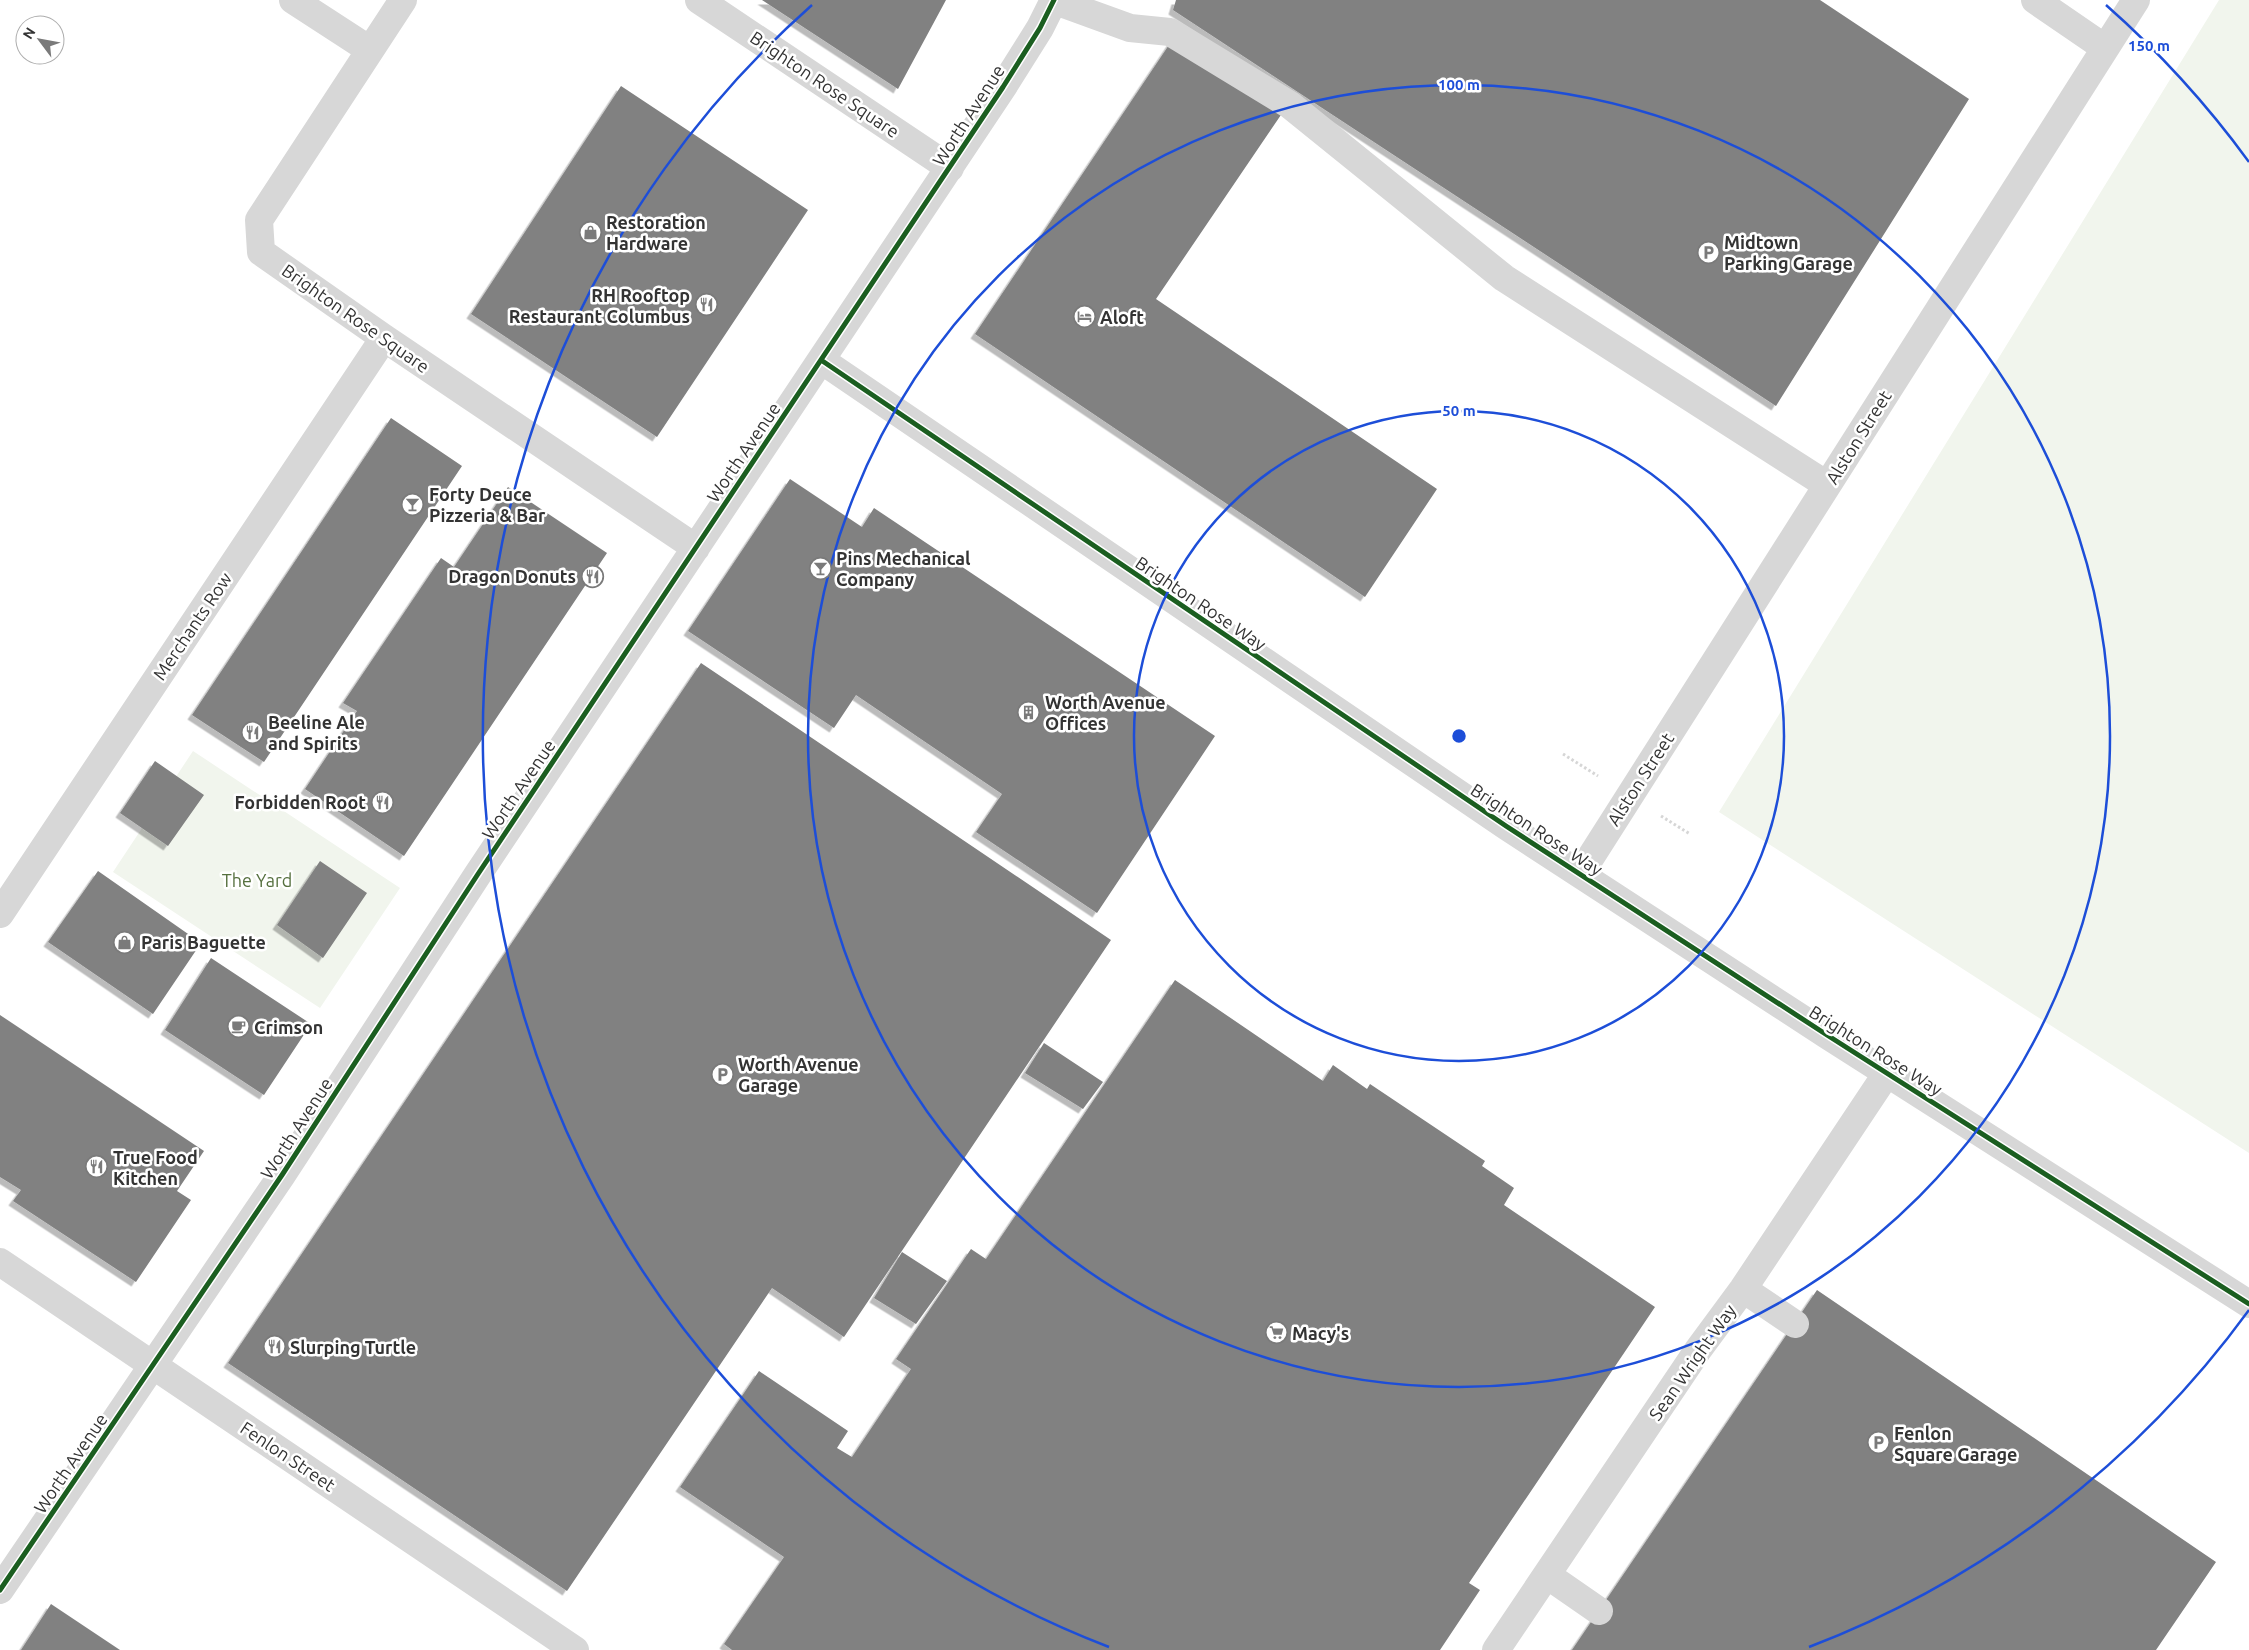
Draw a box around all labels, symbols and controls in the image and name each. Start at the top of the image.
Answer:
north arrow [15,15,65,65]
text: N [19,24,39,42]
street label: Brighton Rose Square [747,27,903,141]
text: 150 m [2128,37,2170,54]
street label: Worth Avenue [928,61,1008,169]
text: 100 m [1438,76,1480,93]
place label: Restoration Hardware [606,212,706,253]
shop icon: Restoration Hardware [578,220,602,244]
place label: Midtown Parking Garage [1724,232,1853,273]
parking icon: Midtown Parking Garage [1696,240,1720,264]
street label: Brighton Rose Square [279,260,433,376]
place label: RH Rooftop Restaurant Columbus [509,285,690,326]
restaurant icon: RH Rooftop Restaurant Columbus [694,293,718,317]
hotel icon: Aloft [1072,305,1096,329]
place label: Aloft [1100,307,1144,327]
street label: Alston Street [1821,387,1895,487]
street label: Worth Avenue [702,398,784,506]
text: 50 m [1442,402,1476,419]
place label: Forty Deuce Pizzeria & Bar [429,484,546,525]
bar icon: Forty Deuce Pizzeria & Bar [401,492,425,516]
place label: Pins Mechanical Company [836,548,971,589]
street label: Brighton Rose Way [1132,552,1270,654]
bar icon: Pins Mechanical Company [808,556,832,580]
restaurant icon: Dragon Donuts [580,564,604,588]
place label: Dragon Donuts [448,566,576,586]
street label: Merchants Row [149,568,235,684]
place label: Worth Avenue Offices [1045,692,1166,733]
building icon: Worth Avenue Offices [1017,700,1041,724]
place label: Beeline Ale and Spirits [268,712,365,753]
restaurant icon: Beeline Ale and Spirits [240,720,264,744]
centre of rings [1450,727,1468,745]
street label: Alston Street [1603,729,1677,829]
street label: Worth Avenue [477,735,559,843]
street label: Brighton Rose Way [1467,779,1607,879]
restaurant icon: Forbidden Root [370,790,394,814]
place label: Forbidden Root [234,792,366,812]
park label: The Yard [222,870,292,890]
shop icon: Paris Baguette [113,930,137,954]
place label: Paris Baguette [141,932,266,952]
street label: Brighton Rose Way [1806,1001,1946,1099]
cafe icon: Crimson [226,1015,250,1039]
place label: Crimson [254,1017,323,1037]
place label: Worth Avenue Garage [738,1054,859,1095]
parking icon: Worth Avenue Garage [710,1062,734,1086]
street label: Worth Avenue [256,1074,336,1182]
place label: True Food Kitchen [113,1147,198,1188]
restaurant icon: True Food Kitchen [85,1155,109,1179]
street label: Sean Wright Way [1645,1300,1740,1424]
supermarket icon: Macy's [1264,1321,1288,1345]
place label: Macy's [1292,1323,1349,1343]
restaurant icon: Slurping Turtle [262,1335,286,1359]
place label: Slurping Turtle [290,1337,416,1357]
street label: Worth Avenue [29,1409,111,1517]
street label: Fenlon Street [237,1417,339,1495]
place label: Fenlon Square Garage [1894,1423,2017,1464]
parking icon: Fenlon Square Garage [1866,1431,1890,1455]

